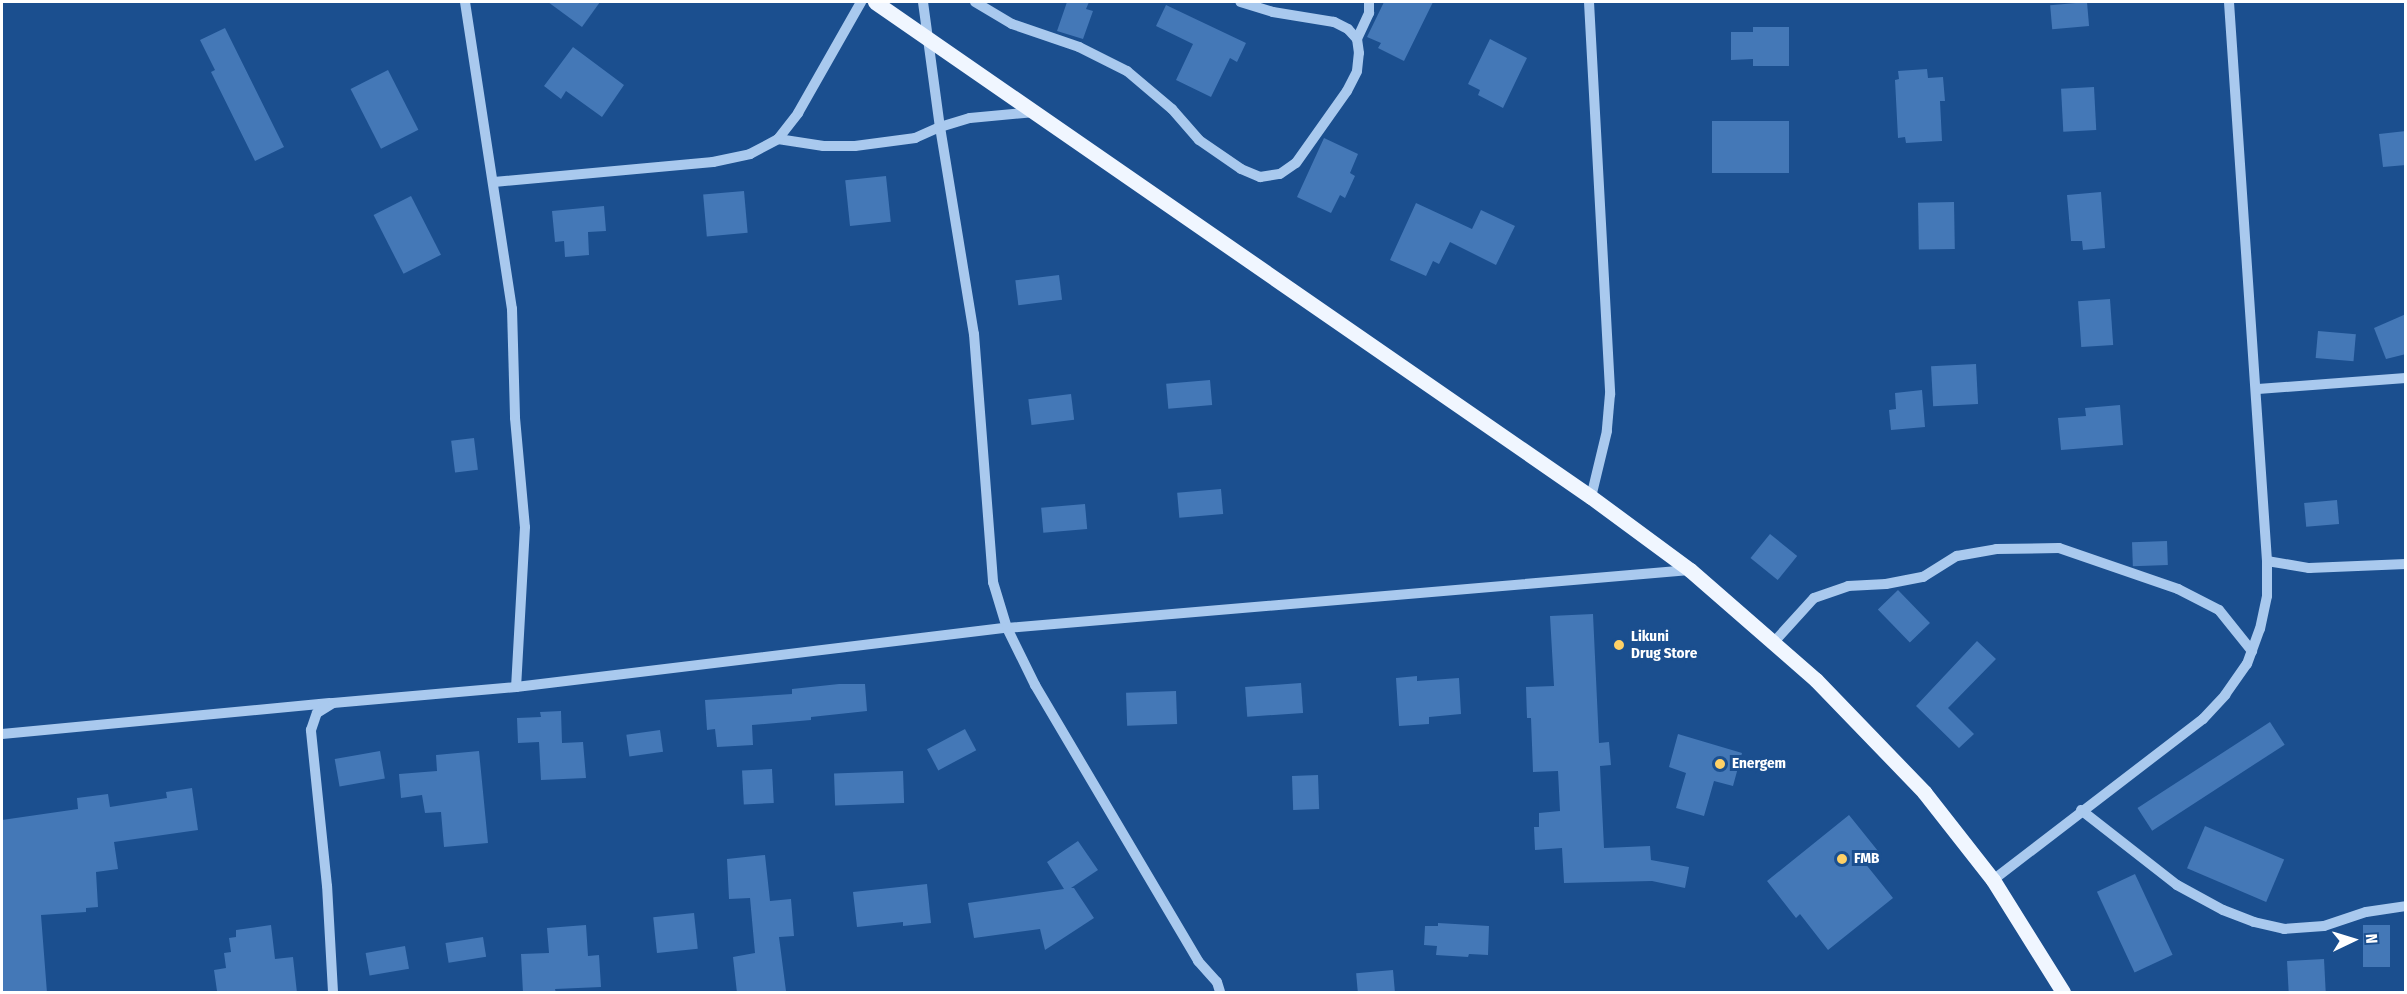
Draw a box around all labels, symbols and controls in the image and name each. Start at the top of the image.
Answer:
place label: Likuni Drug Store [1631,627,1697,662]
marker: Likuni Drug Store [1612,638,1626,652]
place label: Energem [1732,755,1786,773]
marker: Energem [1713,757,1727,771]
place label: FMB [1854,850,1879,868]
marker: FMB [1835,852,1849,866]
north arrow [2323,910,2383,970]
text: N [2362,933,2381,944]

